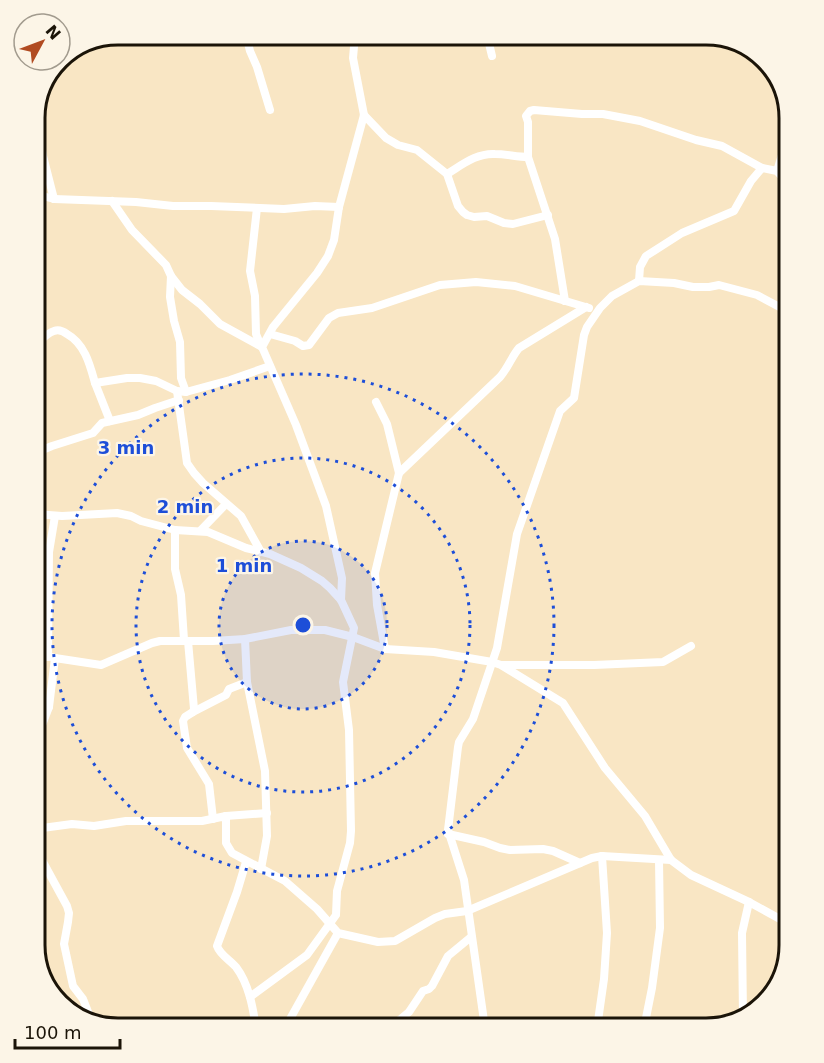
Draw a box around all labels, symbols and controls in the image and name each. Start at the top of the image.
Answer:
north arrow [12,12,72,72]
text: N [41,21,65,44]
text: 3 min [98,437,154,458]
text: 2 min [157,496,213,517]
text: 1 min [216,555,272,576]
centre of rings [293,615,313,635]
scale bar [15,1012,120,1050]
text: 100 m [24,1022,82,1043]

